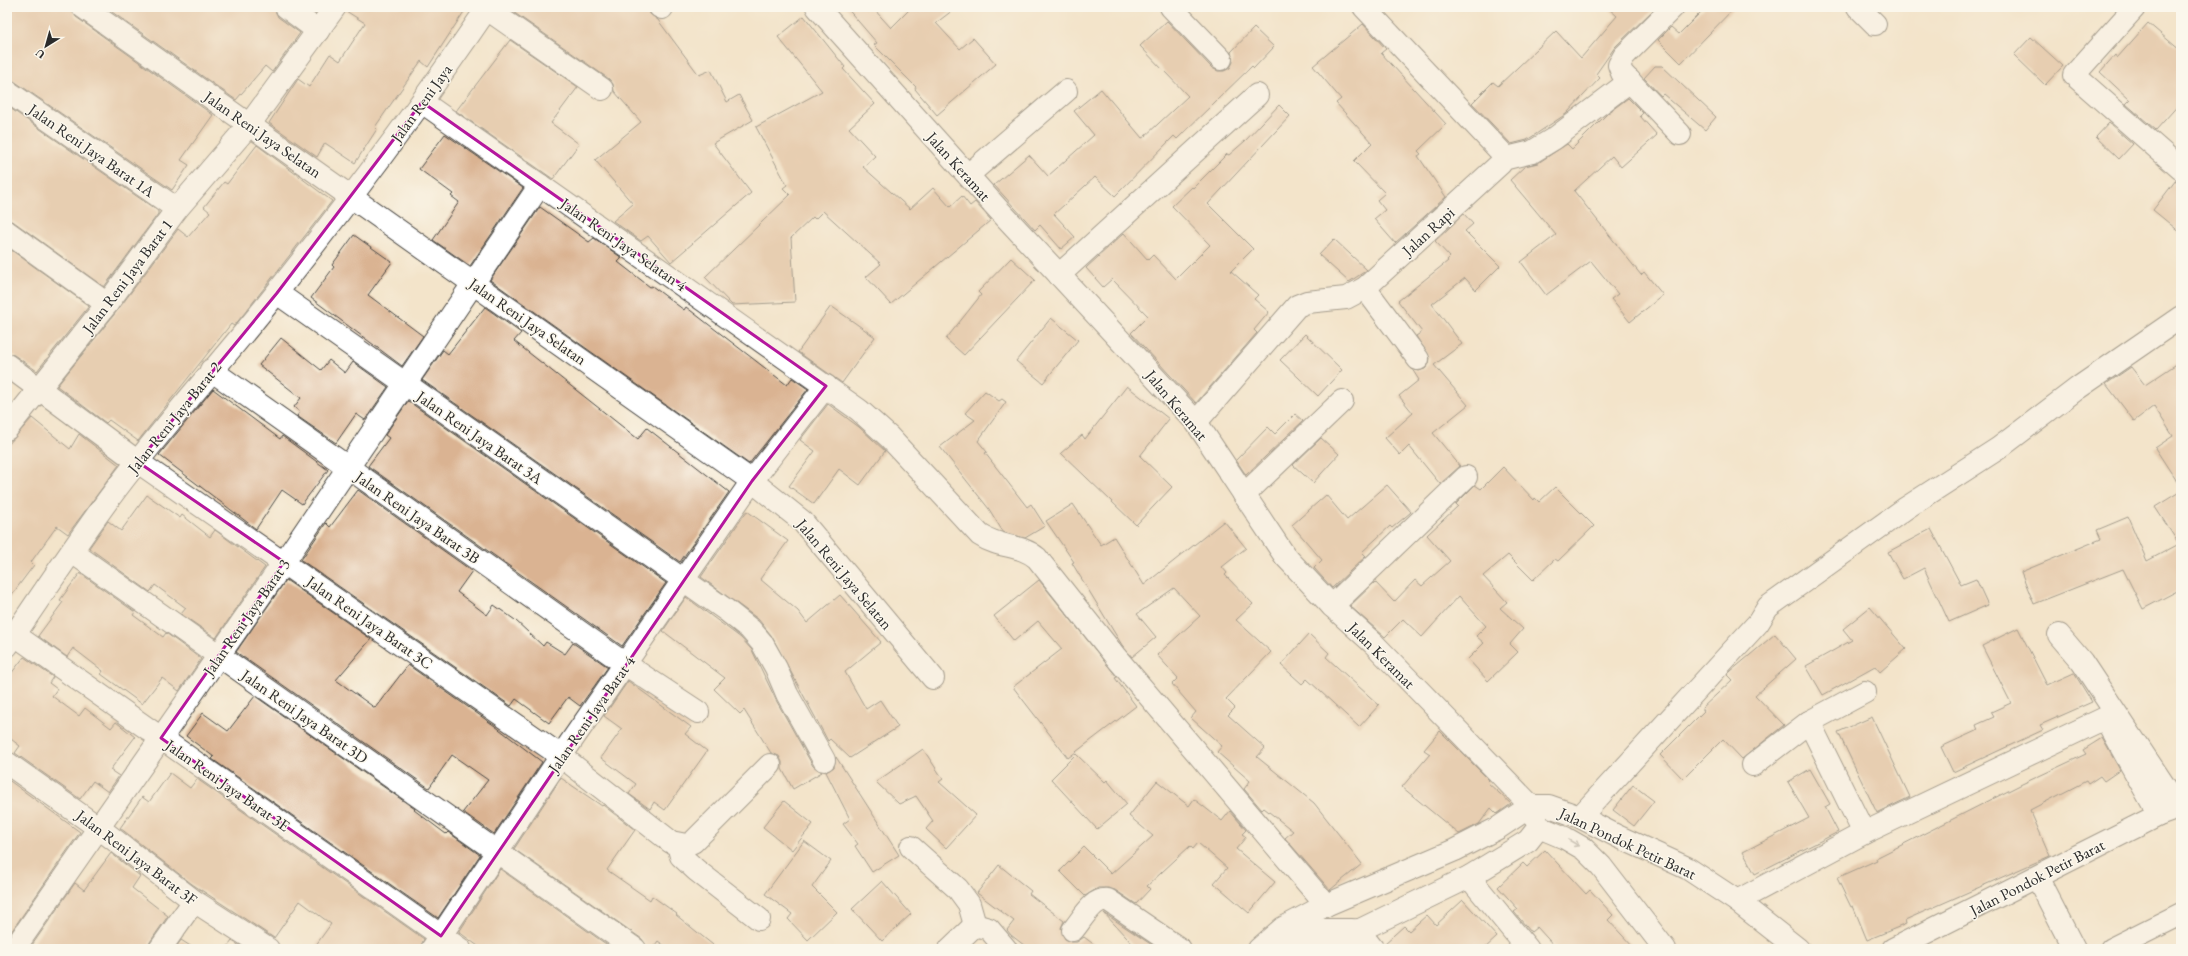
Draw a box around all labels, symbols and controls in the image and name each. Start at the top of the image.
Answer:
north arrow [26,26,66,66]
text: U [32,45,47,62]
street label: Jalan Reni Jaya [385,60,457,148]
street label: Jalan Reni Jaya Selatan [198,85,326,183]
street label: Jalan Reni Jaya Barat 1A [23,98,160,202]
street label: Jalan Keramat [921,126,995,205]
street label: Jalan Reni Jaya Selatan 4 [555,192,691,296]
street label: Jalan Rapi [1396,202,1459,262]
street label: Jalan Reni Jaya Barat 1 [76,215,177,339]
street label: Jalan Reni Jaya Selatan [463,272,591,370]
street label: Jalan Reni Jaya Barat 2 [121,357,226,479]
street label: Jalan Keramat [1140,364,1212,445]
street label: Jalan Reni Jaya Barat 3A [411,385,548,489]
street label: Jalan Reni Jaya Barat 3B [350,465,484,568]
street label: Jalan Reni Jaya Selatan [791,513,898,635]
street label: Jalan Reni Jaya Barat 3 [197,554,295,682]
street label: Jalan Reni Jaya Barat 3C [301,570,437,674]
street label: Jalan Keramat [1342,616,1420,693]
street label: Jalan Reni Jaya Barat 4 [542,651,640,779]
street label: Jalan Reni Jaya Barat 3D [235,664,372,768]
street label: Jalan Reni Jaya Barat 3E [160,733,294,836]
street label: Jalan Pondok Petir Barat [1554,802,1700,884]
street label: Jalan Reni Jaya Barat 3F [70,804,202,910]
street label: Jalan Pondok Petir Barat [1964,834,2108,922]
one-way arrow [1568,840,1580,848]

